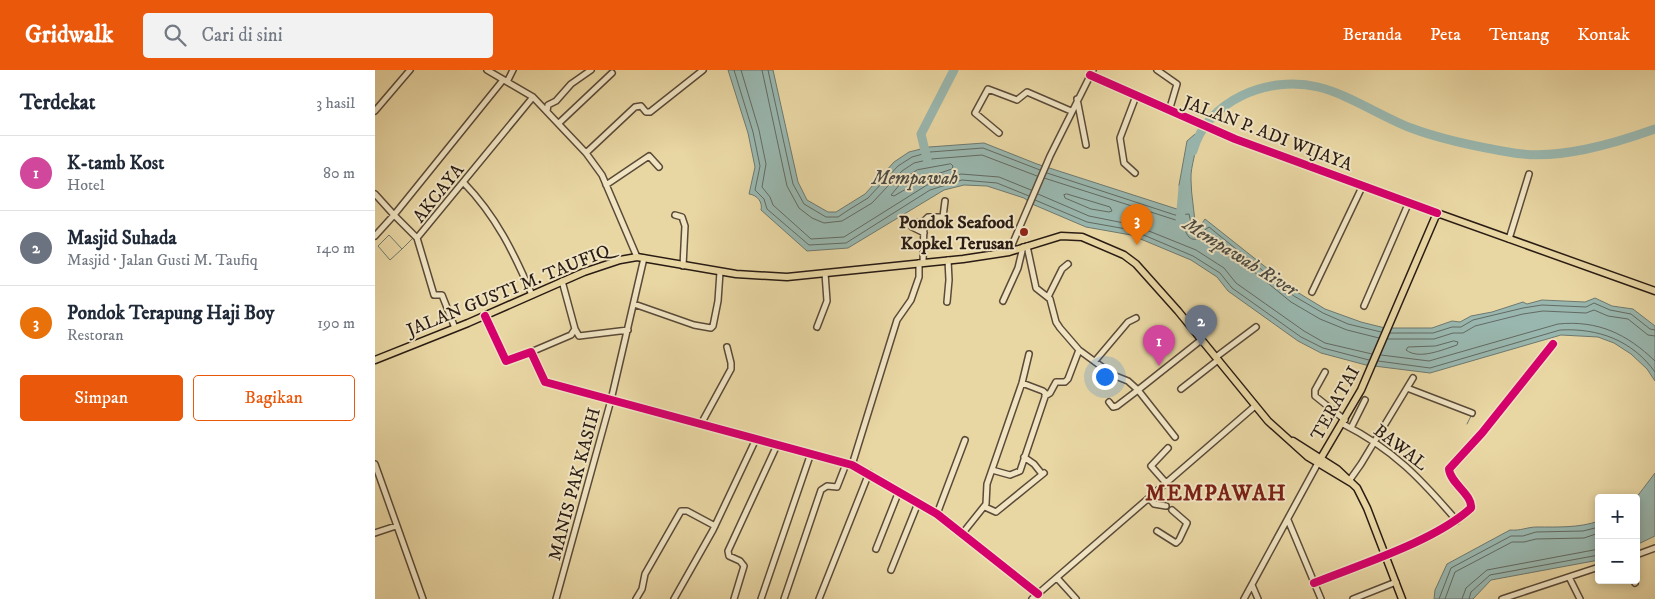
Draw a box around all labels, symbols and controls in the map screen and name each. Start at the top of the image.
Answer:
search box [143,13,493,58]
text: Gridwalk [25,20,113,50]
icon: search [161,21,189,49]
text: Cari di sini [201,24,283,47]
text: Beranda [1343,24,1402,46]
text: Peta [1430,24,1461,46]
text: Tentang [1489,24,1549,46]
text: Kontak [1577,24,1630,46]
text: Terdekat [20,90,95,116]
street label: JALAN P. ADI WIJAYA [1178,91,1356,177]
text: 3 hasil [316,93,355,113]
text: K-tamb Kost [67,152,164,175]
street label: AKCAYA [408,159,469,227]
text: 1 [33,163,39,183]
text: 80 m [323,163,355,183]
water label: Mempawah [870,167,958,191]
text: Hotel [67,175,105,195]
pin: 3 [1121,204,1153,245]
place label: Pondok Seafood Kopkel Terusan [899,212,1015,255]
water label: Mempawah River [1177,212,1304,304]
marker: Pondok Seafood Kopkel Terusan [1018,226,1030,238]
text: Masjid Suhada [67,227,176,250]
street label: JALAN GUSTI M. TAUFIQ [402,237,621,343]
text: 2 [32,238,40,258]
text: 140 m [316,238,355,258]
text: Masjid · Jalan Gusti M. Taufiq [67,250,258,270]
text: Pondok Terapung Haji Boy [67,302,274,325]
pin: 2 [1185,305,1217,346]
text: 3 [33,313,39,333]
text: 190 m [317,313,355,333]
text: Restoran [67,325,124,345]
pin: 1 [1143,325,1175,366]
street label: TERATAI [1307,363,1365,444]
your location [1092,364,1118,390]
button: Simpan [20,375,183,421]
button: Bagikan [193,375,355,421]
street label: MANIS PAK KASIH [544,405,606,563]
street label: BAWAL [1369,420,1432,476]
district label: MEMPAWAH [1145,480,1287,507]
map controls [1595,494,1640,584]
button: + [1595,494,1640,539]
button: − [1595,539,1640,584]

